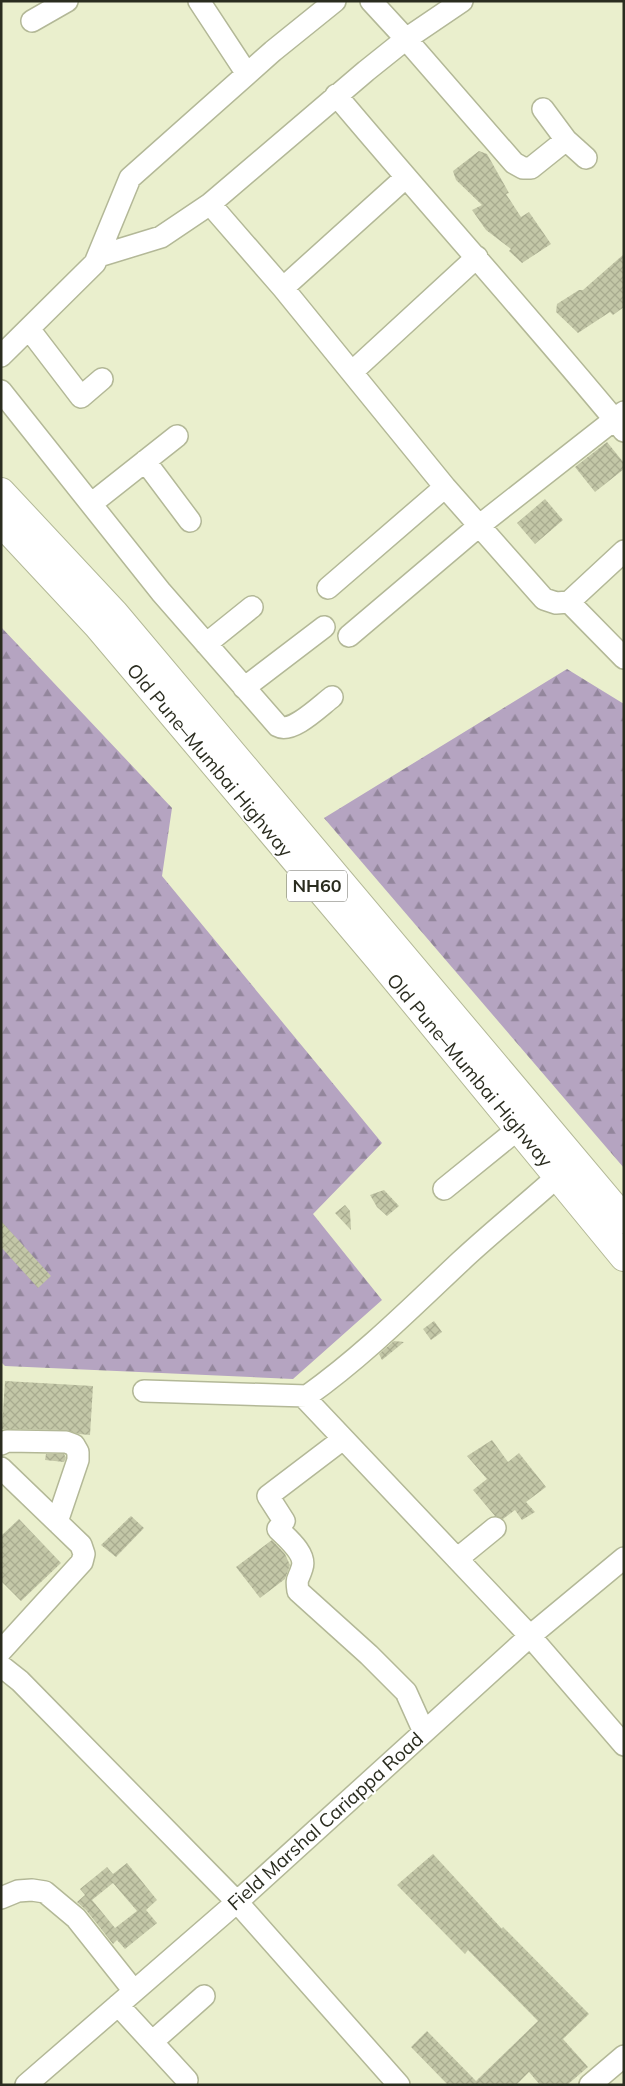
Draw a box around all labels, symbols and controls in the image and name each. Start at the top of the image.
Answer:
street label: Old Pune–Mumbai Highway [122,658,298,862]
road number: NH60 [287,870,347,901]
street label: Old Pune–Mumbai Highway [382,968,558,1172]
street label: Field Marshal Cariappa Road [222,1727,428,1915]

